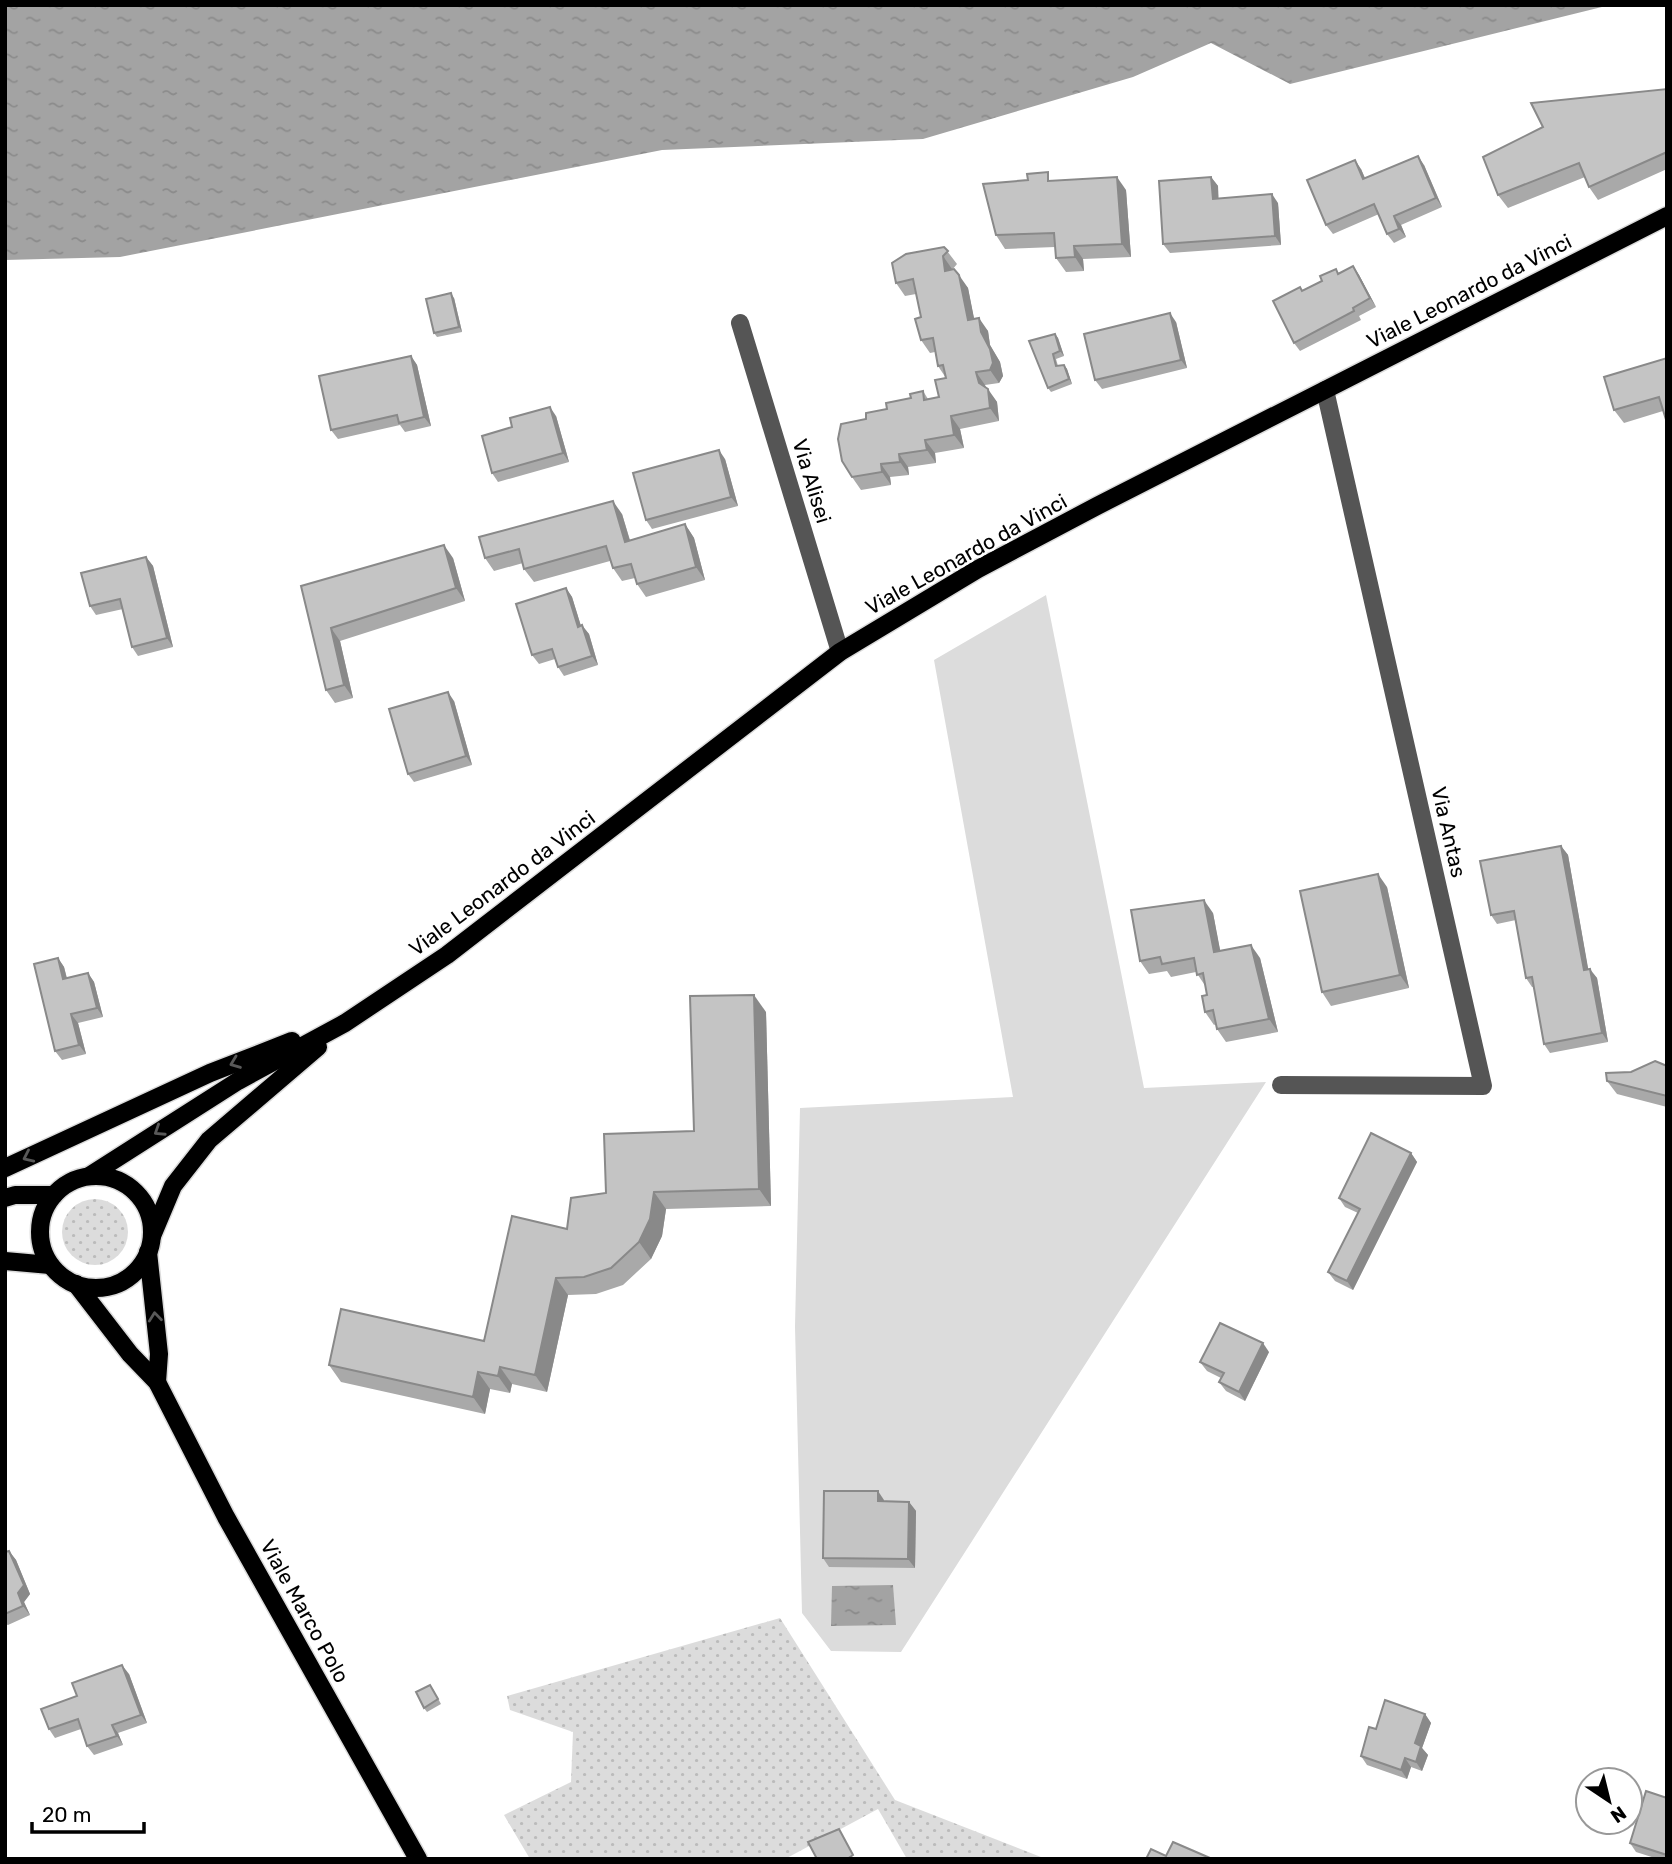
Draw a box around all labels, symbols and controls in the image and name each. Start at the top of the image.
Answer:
street label: Viale Leonardo da Vinci [1362,228,1576,354]
street label: Via Alisei [787,436,837,526]
street label: Viale Leonardo da Vinci [861,488,1071,620]
street label: Via Antas [1426,784,1472,880]
street label: Viale Leonardo da Vinci [404,805,600,961]
one-way arrow [229,1055,241,1069]
one-way arrow [154,1123,167,1136]
one-way arrow [23,1149,35,1163]
one-way arrow [147,1311,162,1323]
street label: Viale Marco Polo [255,1535,355,1687]
north arrow [1574,1766,1644,1836]
scale bar [32,1790,144,1834]
text: N [1606,1801,1631,1828]
text: 20 m [42,1802,91,1827]

